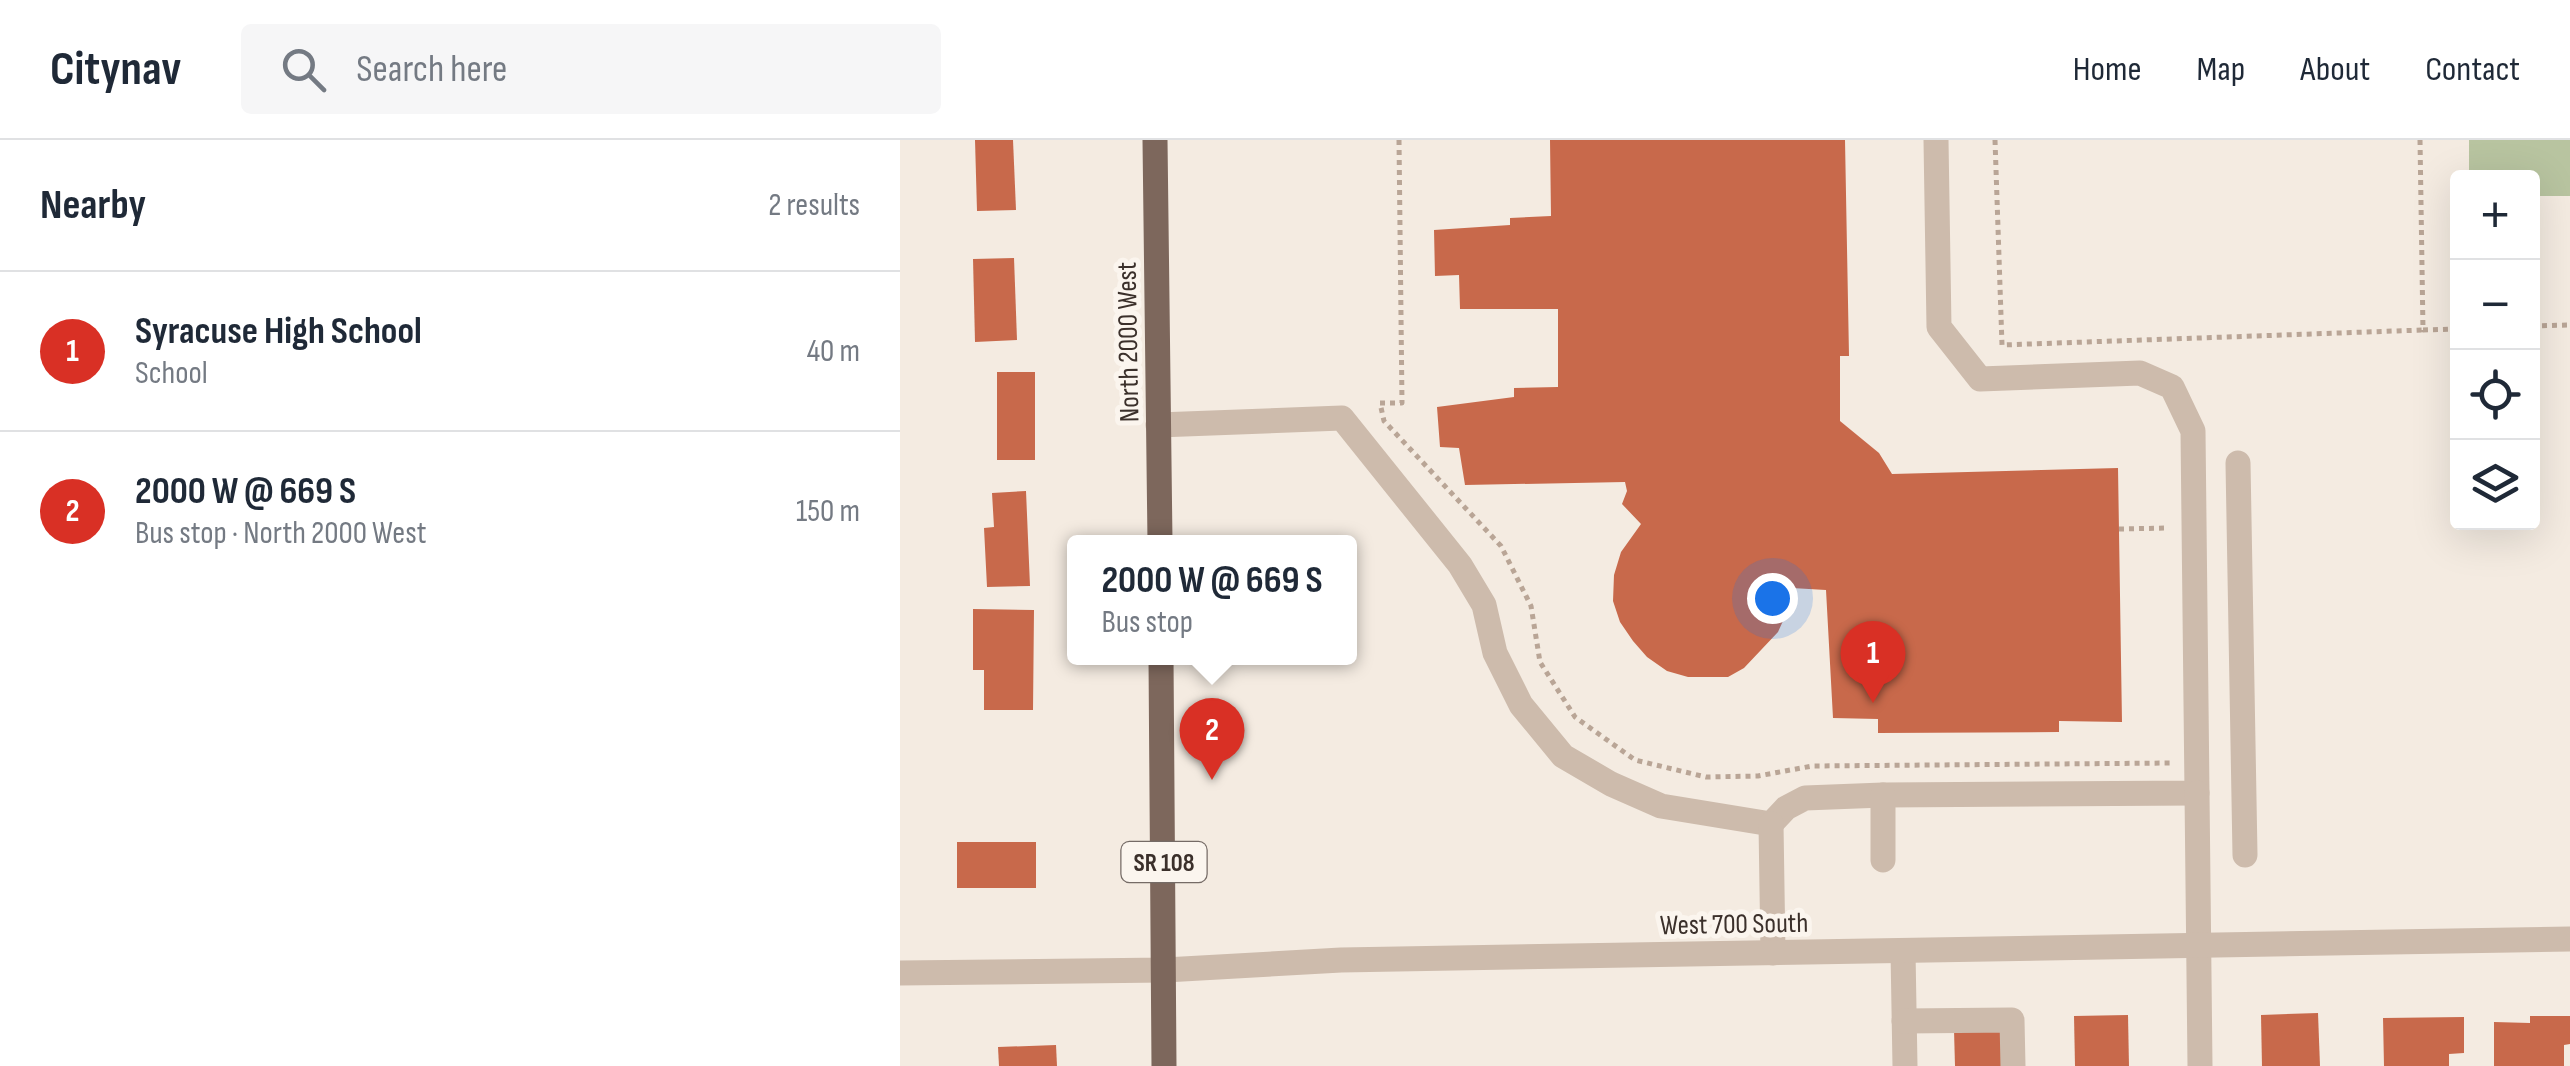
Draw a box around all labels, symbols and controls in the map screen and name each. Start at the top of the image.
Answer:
search box [241,24,941,114]
text: Citynav [50,41,181,98]
icon: search [276,42,331,97]
text: Search here [356,47,507,92]
text: Home [2073,48,2142,91]
text: Map [2197,48,2245,91]
text: About [2300,48,2370,91]
text: Contact [2425,48,2520,91]
map controls [2450,170,2540,530]
button: + [2450,170,2540,260]
text: Nearby [40,180,146,231]
text: 2 results [768,186,860,225]
button: − [2450,260,2540,350]
street label: North 2000 West [1111,262,1146,422]
text: Syracuse High School [135,309,422,354]
text: 1 [66,332,79,371]
text: 40 m [807,332,860,371]
button: locate [2450,350,2540,440]
text: School [135,354,208,393]
button: layers [2450,440,2540,530]
text: 2000 W @ 669 S [135,469,356,514]
text: 2 [65,492,80,531]
text: 150 m [796,492,860,531]
text: Bus stop · North 2000 West [135,514,426,553]
popup [1067,535,1357,665]
text: 2000 W @ 669 S [1101,558,1323,603]
your location [1747,573,1798,624]
text: Bus stop [1101,603,1193,642]
pin: 1 [1840,620,1906,703]
pin: 2 [1180,698,1244,780]
road number: SR 108 [1122,842,1206,882]
street label: West 700 South [1660,907,1809,942]

